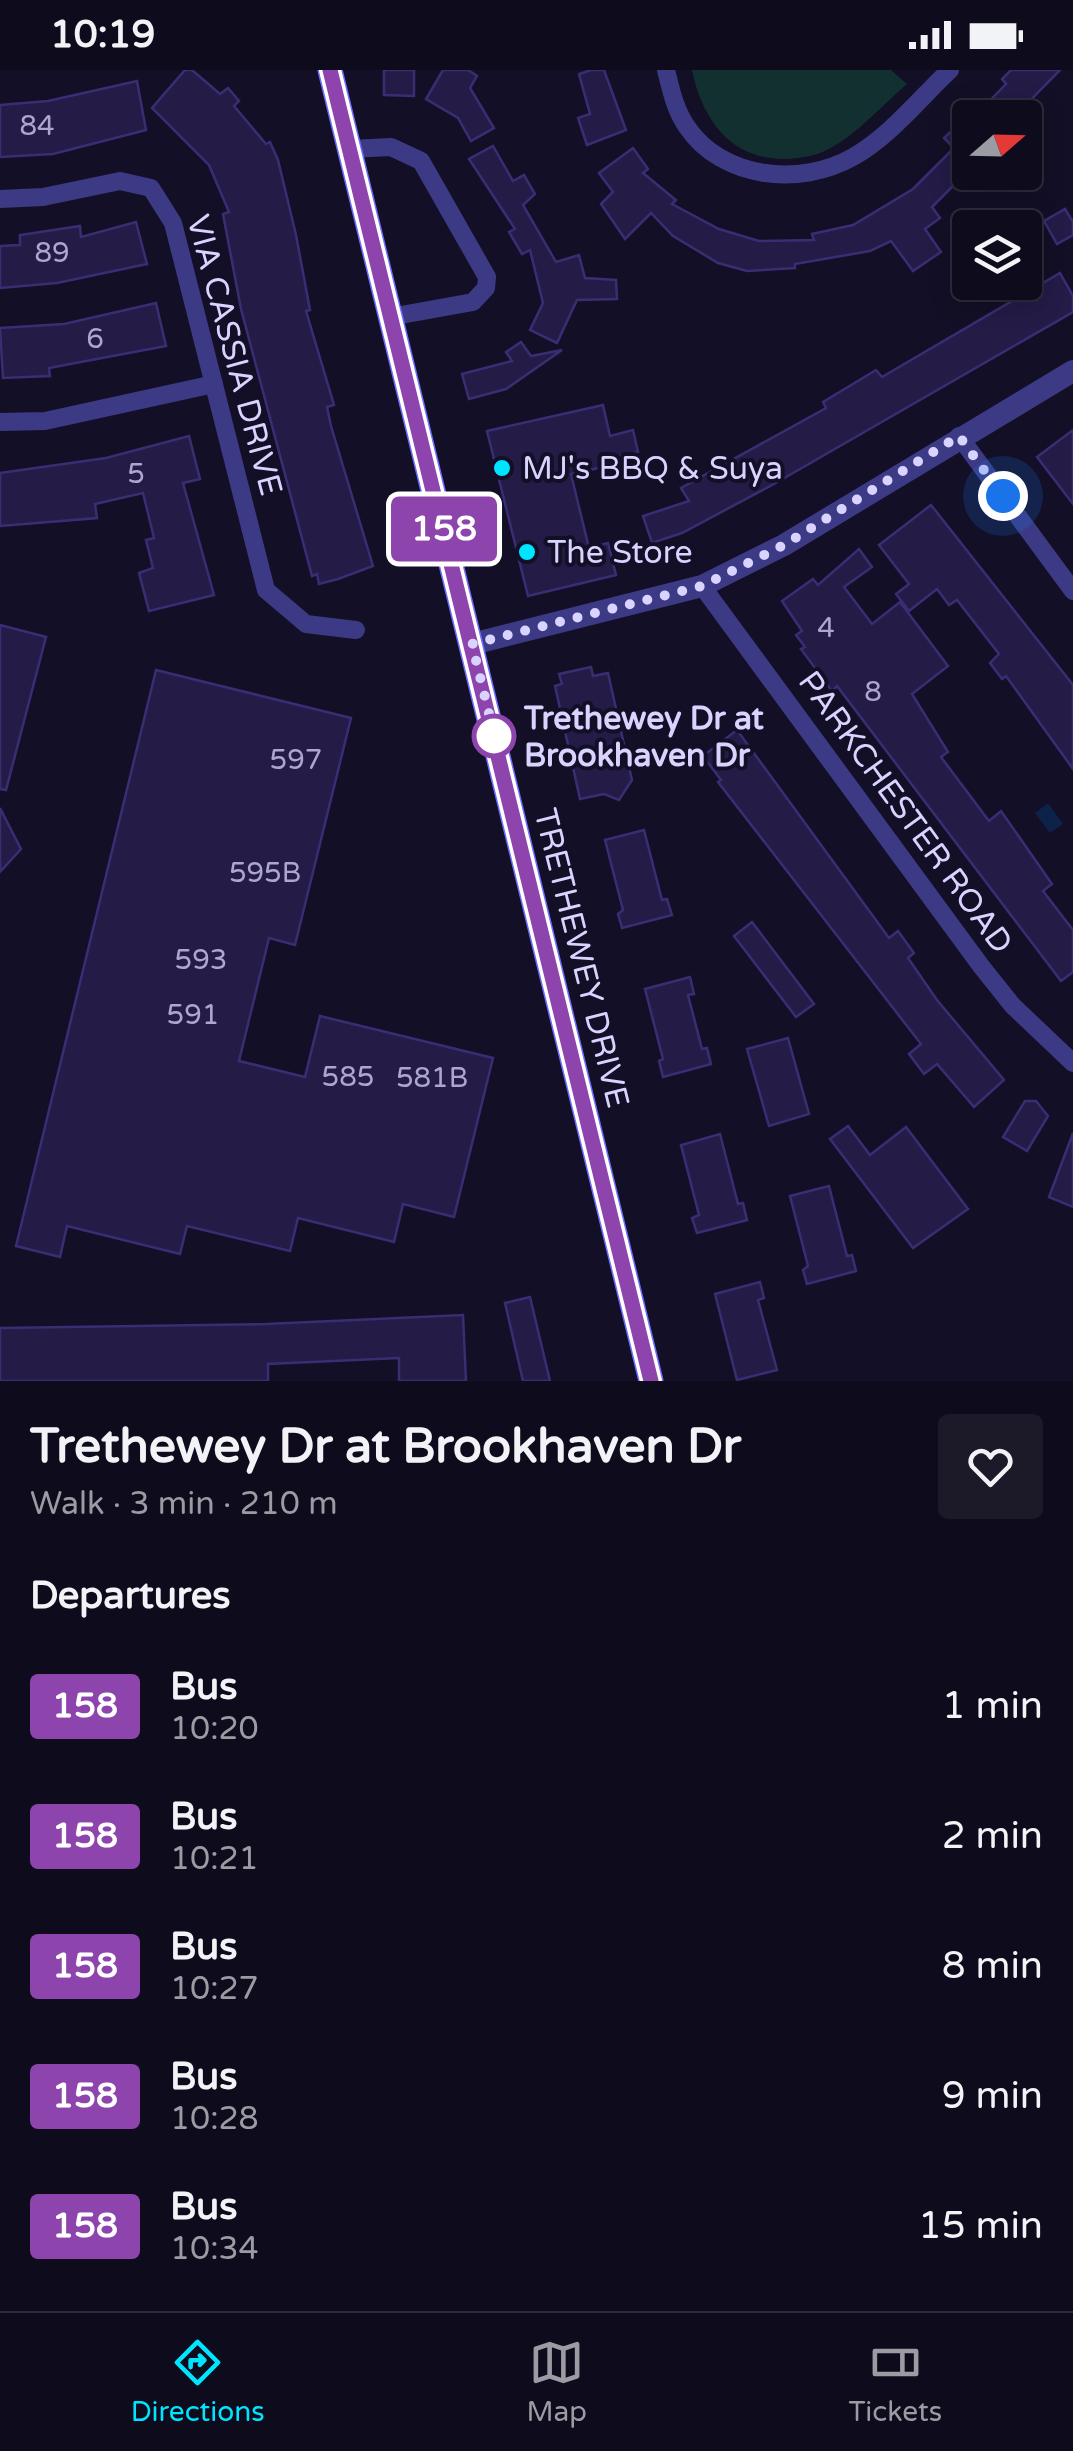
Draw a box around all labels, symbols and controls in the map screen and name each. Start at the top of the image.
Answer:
text: 10:19 [50,12,155,58]
north arrow [952,100,1042,190]
map controls [952,100,1042,300]
house number: 84 [19,109,55,143]
button: layers [952,210,1042,300]
street label: VIA CASSIA DRIVE [178,211,290,500]
house number: 89 [34,236,70,270]
house number: 6 [86,322,104,356]
place label: MJ's BBQ & Suya [522,450,783,488]
house number: 5 [127,457,145,491]
marker: MJ's BBQ & Suya [491,457,513,479]
your location [978,471,1028,521]
line badge: 158 [386,496,502,562]
text: 158 [411,508,477,550]
place label: The Store [547,534,693,572]
marker: The Store [516,541,538,563]
house number: 4 [817,611,835,645]
street label: PARKCHESTER ROAD [790,664,1020,961]
house number: 8 [864,675,882,709]
place label: Trethewey Dr at Brookhaven Dr [523,700,765,775]
marker: Trethewey Dr at Brookhaven Dr [473,715,515,757]
house number: 597 [270,743,322,777]
street label: TRETHEWEY DRIVE [525,805,637,1112]
house number: 595B [229,856,301,890]
house number: 593 [175,943,227,977]
house number: 591 [167,998,219,1032]
house number: 585 [322,1060,374,1094]
house number: 581B [396,1061,468,1095]
button: heart [938,1414,1043,1519]
text: Trethewey Dr at Brookhaven Dr [30,1418,741,1476]
text: Walk · 3 min · 210 m [30,1485,338,1523]
text: Departures [30,1573,231,1619]
text: Bus [170,1664,237,1710]
text: 1 min [942,1683,1043,1729]
text: 158 [52,1685,118,1727]
text: 10:20 [170,1710,259,1748]
text: Bus [170,1794,237,1840]
text: 2 min [942,1813,1043,1859]
text: 158 [52,1815,118,1857]
text: 10:21 [170,1840,259,1878]
text: Bus [170,1924,237,1970]
text: 8 min [942,1943,1043,1989]
text: 158 [52,1945,118,1987]
text: 10:27 [170,1970,259,2008]
text: Bus [170,2054,237,2100]
text: 9 min [942,2073,1043,2119]
text: 158 [52,2075,118,2117]
text: 10:28 [170,2100,259,2138]
text: Bus [170,2184,237,2230]
text: 15 min [918,2203,1043,2249]
text: 158 [52,2205,118,2247]
text: 10:34 [170,2230,259,2268]
tab: Directions [131,2335,265,2429]
tab: Map [526,2335,587,2429]
tab: Tickets [849,2335,942,2429]

